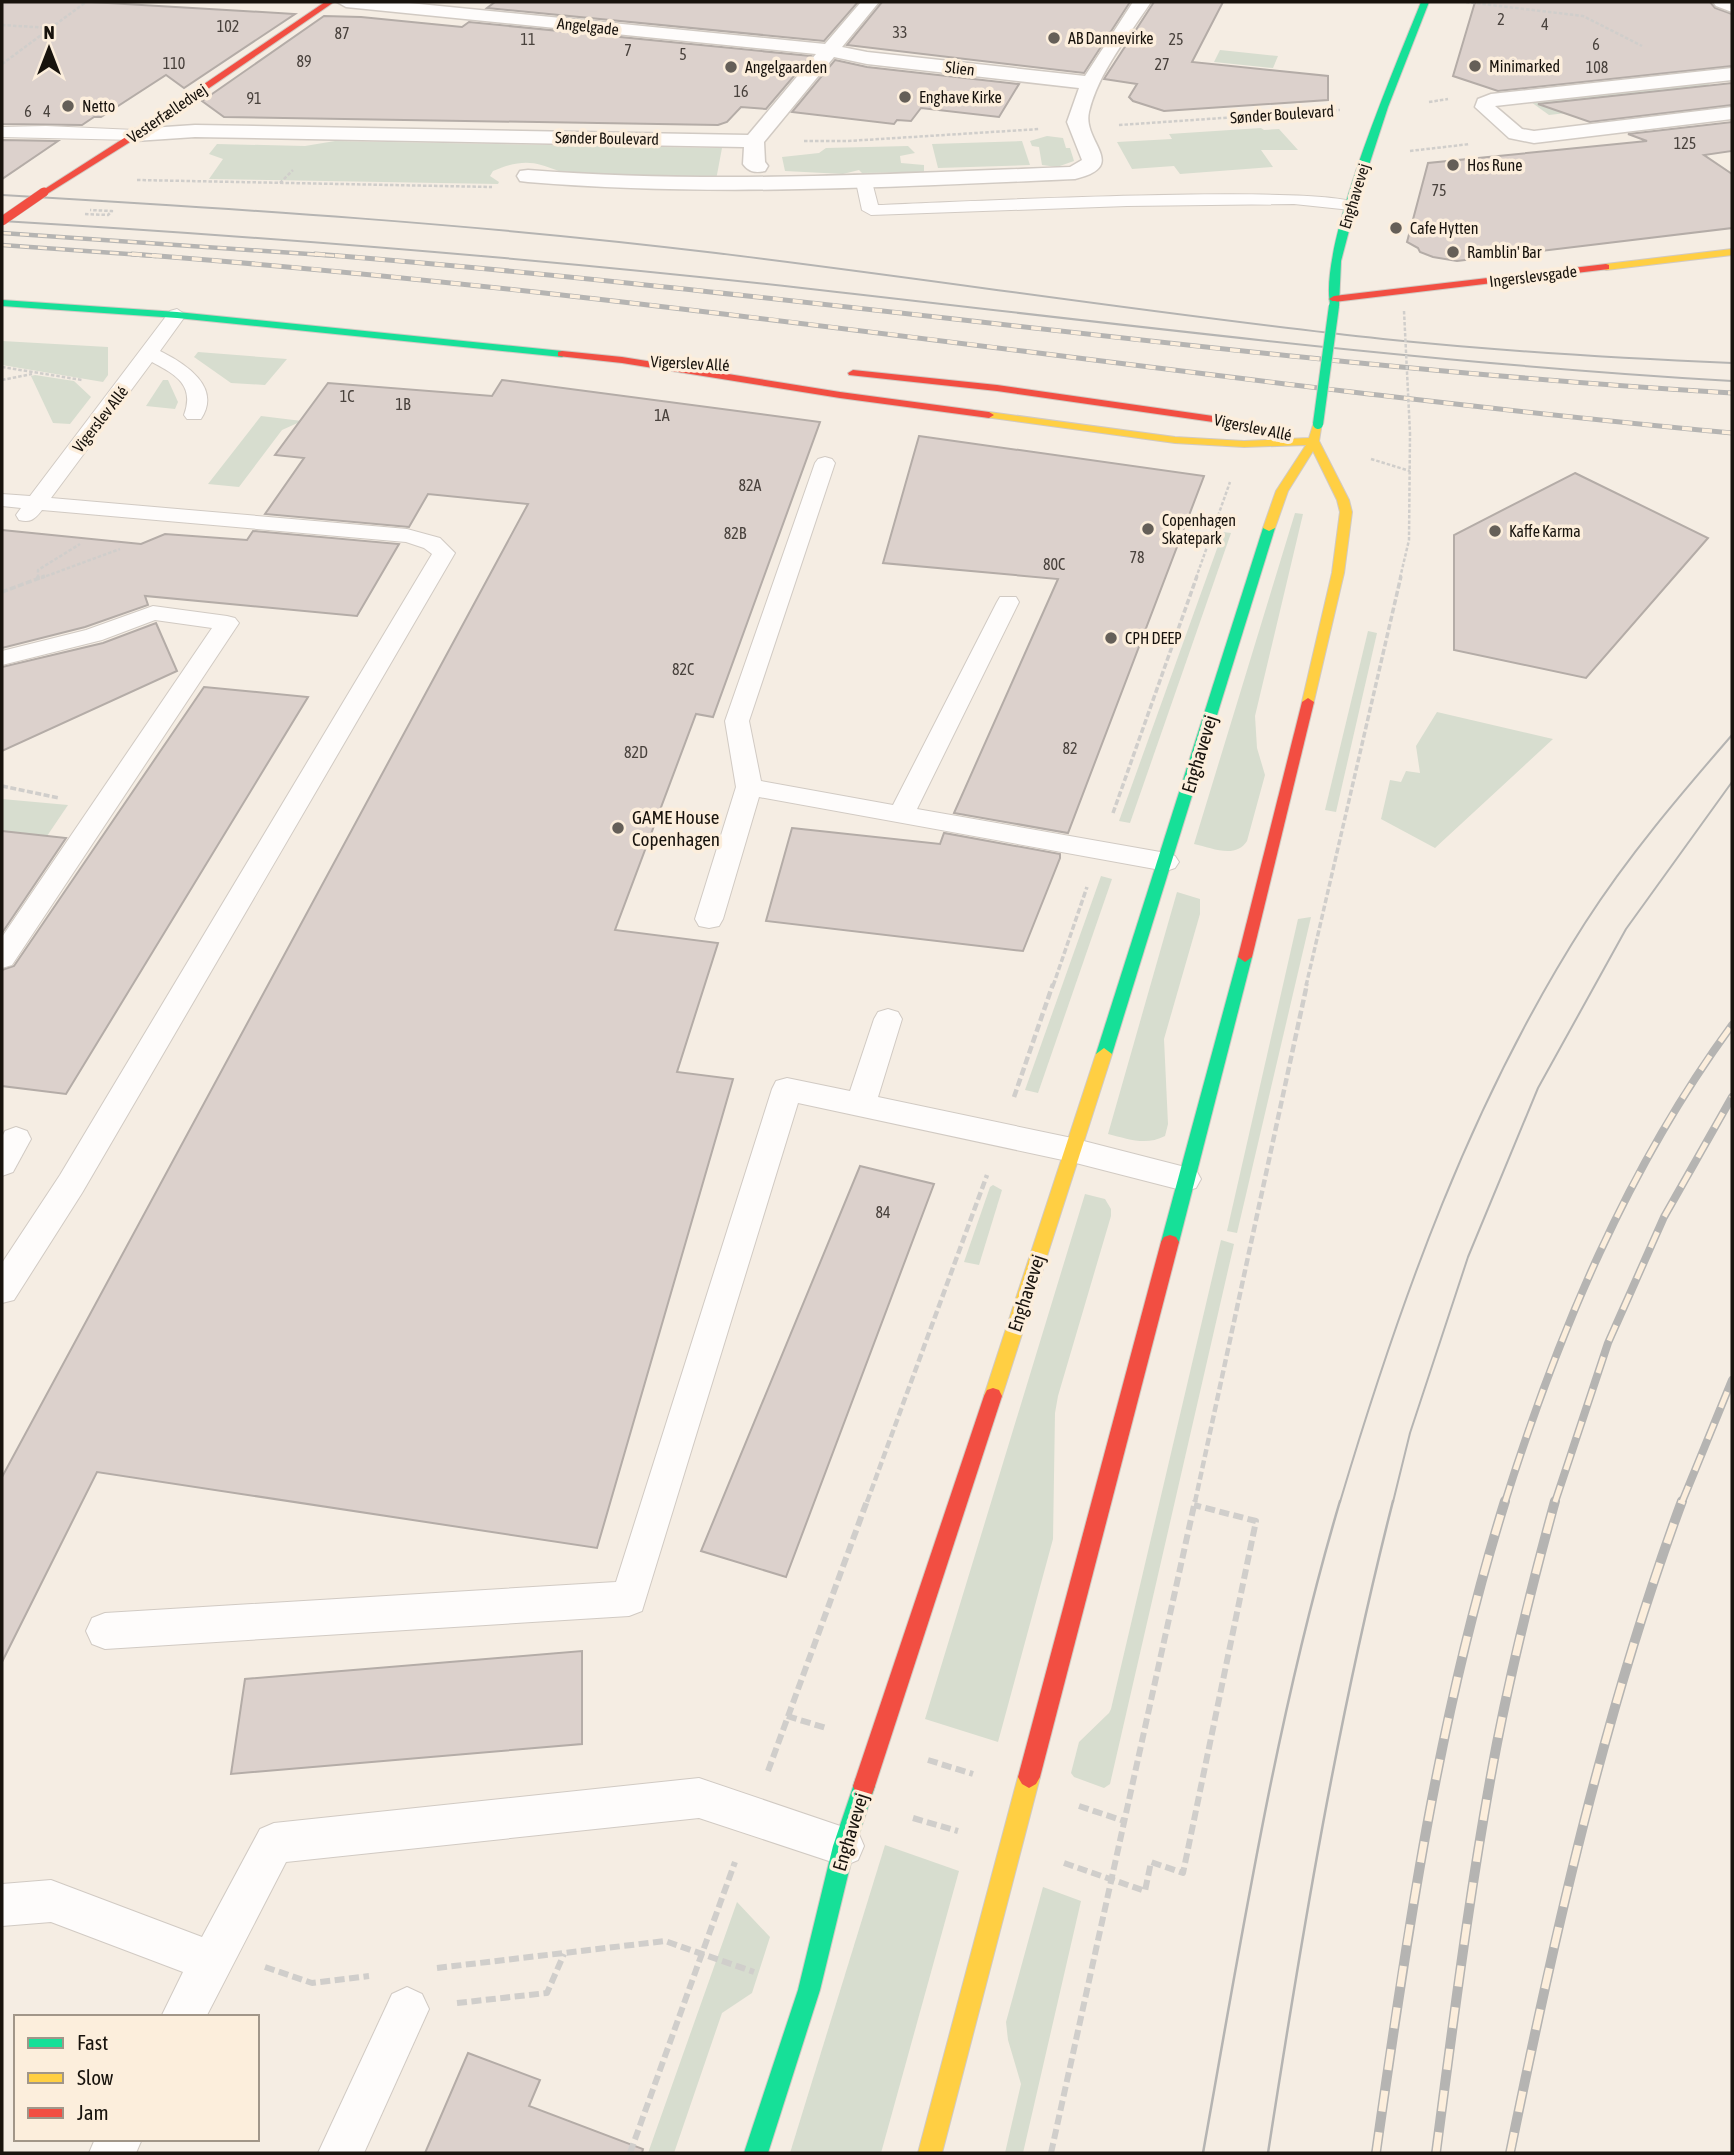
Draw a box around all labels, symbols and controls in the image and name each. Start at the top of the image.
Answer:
house number: 2 [1497,10,1505,28]
north arrow [14,14,84,84]
street label: Angelgade [556,14,620,39]
house number: 4 [1541,15,1549,33]
house number: 102 [217,17,239,35]
text: N [43,21,55,43]
house number: 33 [892,23,908,41]
house number: 87 [334,24,350,42]
place label: AB Dannevirke [1068,29,1154,47]
house number: 11 [520,30,536,48]
marker: AB Dannevirke [1046,30,1062,46]
house number: 25 [1168,30,1184,48]
house number: 6 [1592,35,1600,53]
house number: 7 [624,41,632,59]
house number: 5 [679,45,687,63]
house number: 89 [296,52,312,70]
house number: 110 [163,54,185,72]
house number: 27 [1154,55,1170,73]
street label: Slien [944,57,976,79]
place label: Minimarked [1489,57,1560,75]
place label: Angelgaarden [745,58,827,77]
marker: Minimarked [1467,58,1483,74]
house number: 108 [1586,58,1608,76]
marker: Angelgaarden [723,59,739,75]
street label: Vesterfælledvej [124,80,211,147]
house number: 16 [733,82,749,100]
place label: Enghave Kirke [919,88,1002,107]
house number: 91 [246,89,262,107]
marker: Enghave Kirke [897,89,913,105]
place label: Netto [82,97,115,115]
marker: Netto [60,98,76,114]
street label: Sønder Boulevard [1230,101,1334,127]
house number: 6 [24,102,32,120]
house number: 4 [43,102,51,120]
street label: Sønder Boulevard [555,128,659,148]
house number: 125 [1674,134,1696,152]
place label: Hos Rune [1467,156,1522,174]
marker: Hos Rune [1445,157,1461,173]
street label: Enghavevej [1336,161,1373,231]
house number: 75 [1431,181,1447,199]
place label: Cafe Hytten [1410,219,1478,238]
marker: Cafe Hytten [1388,220,1404,236]
place label: Ramblin' Bar [1467,243,1542,261]
marker: Ramblin' Bar [1445,244,1461,260]
street label: Ingerslevsgade [1488,262,1578,291]
street label: Vigerslev Allé [650,352,730,375]
street label: Vigerslev Allé [69,382,132,456]
house number: 1C [340,387,354,405]
house number: 1B [395,395,411,413]
house number: 1A [654,406,670,424]
street label: Vigerslev Allé [1212,410,1294,445]
house number: 82A [739,476,762,494]
place label: Copenhagen Skatepark [1162,511,1236,548]
marker: Copenhagen Skatepark [1140,521,1156,537]
place label: Kaffe Karma [1509,522,1581,540]
marker: Kaffe Karma [1487,523,1503,539]
house number: 82B [724,524,747,542]
house number: 78 [1129,548,1145,566]
house number: 80C [1043,555,1065,573]
place label: CPH DEEP [1125,629,1182,647]
marker: CPH DEEP [1103,630,1119,646]
house number: 82C [672,660,694,678]
street label: Enghavevej [1177,712,1221,796]
house number: 82 [1062,739,1078,757]
house number: 82D [624,743,648,761]
place label: GAME House Copenhagen [632,806,720,850]
marker: GAME House Copenhagen [610,820,626,836]
house number: 84 [875,1203,891,1221]
street label: Enghavevej [1003,1251,1049,1335]
street label: Enghavevej [828,1790,872,1874]
legend [14,2015,259,2141]
text: Fast [77,2030,108,2054]
text: Slow [77,2065,114,2089]
text: Jam [77,2100,109,2124]

